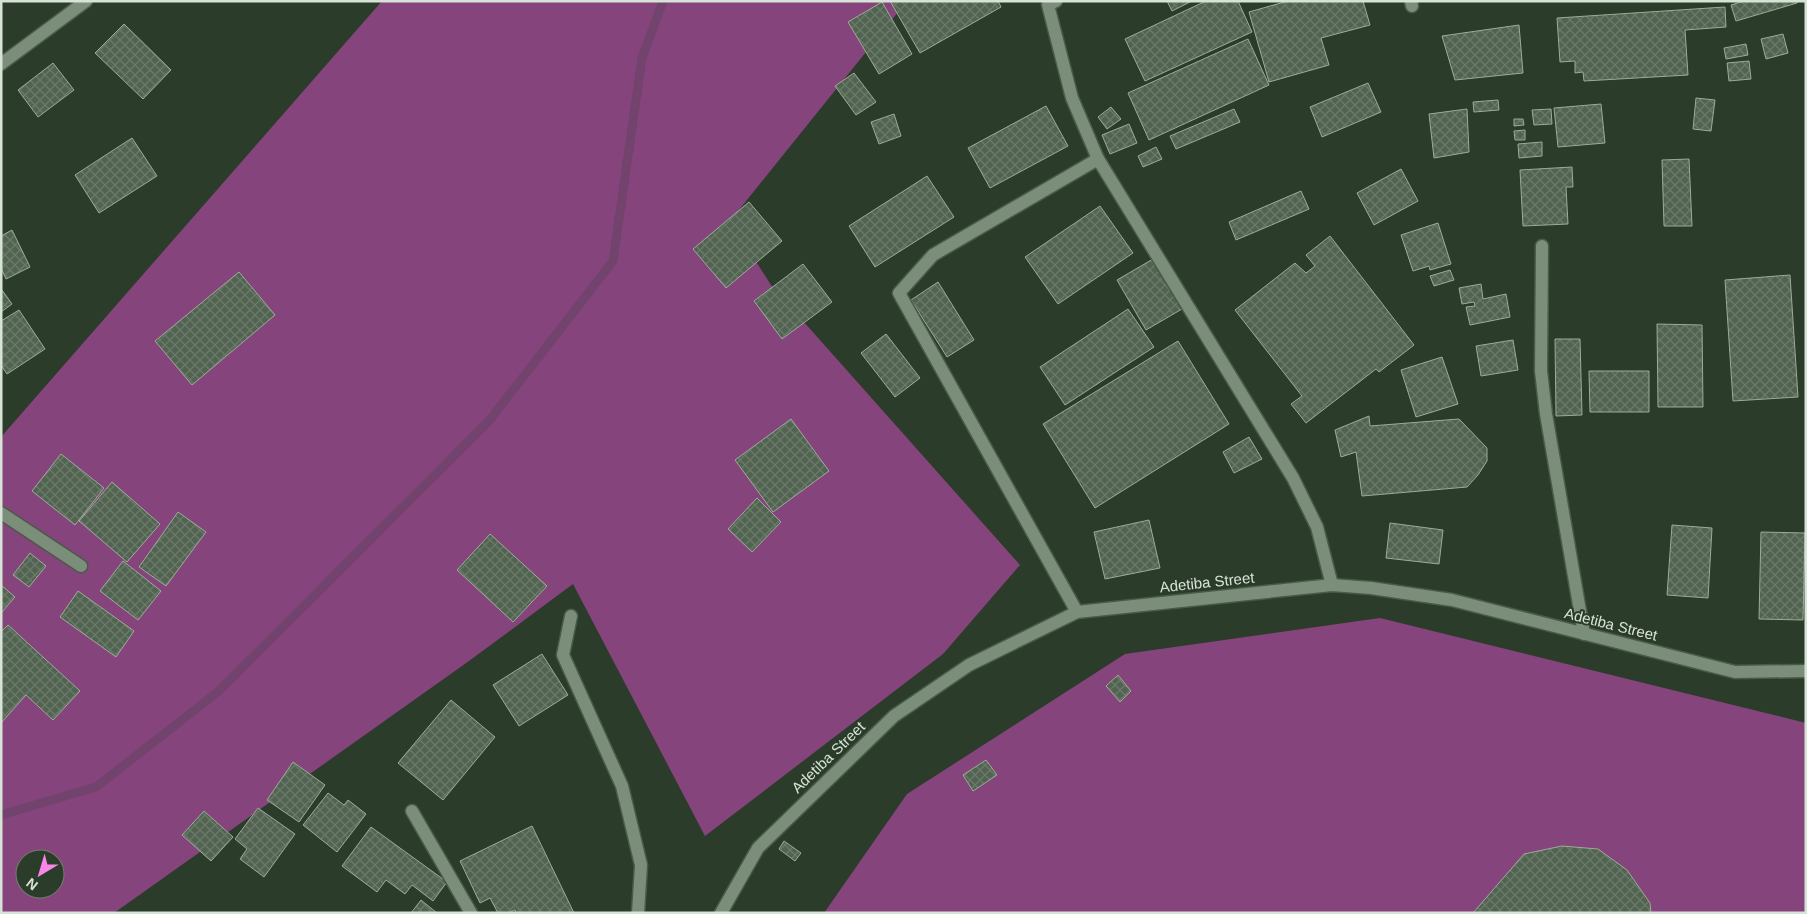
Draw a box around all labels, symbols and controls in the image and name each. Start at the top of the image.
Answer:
street label: Adetiba Street [1159,568,1256,595]
street label: Adetiba Street [1563,604,1660,644]
street label: Adetiba Street [788,717,869,796]
north arrow [15,849,65,899]
text: N [23,875,41,894]

